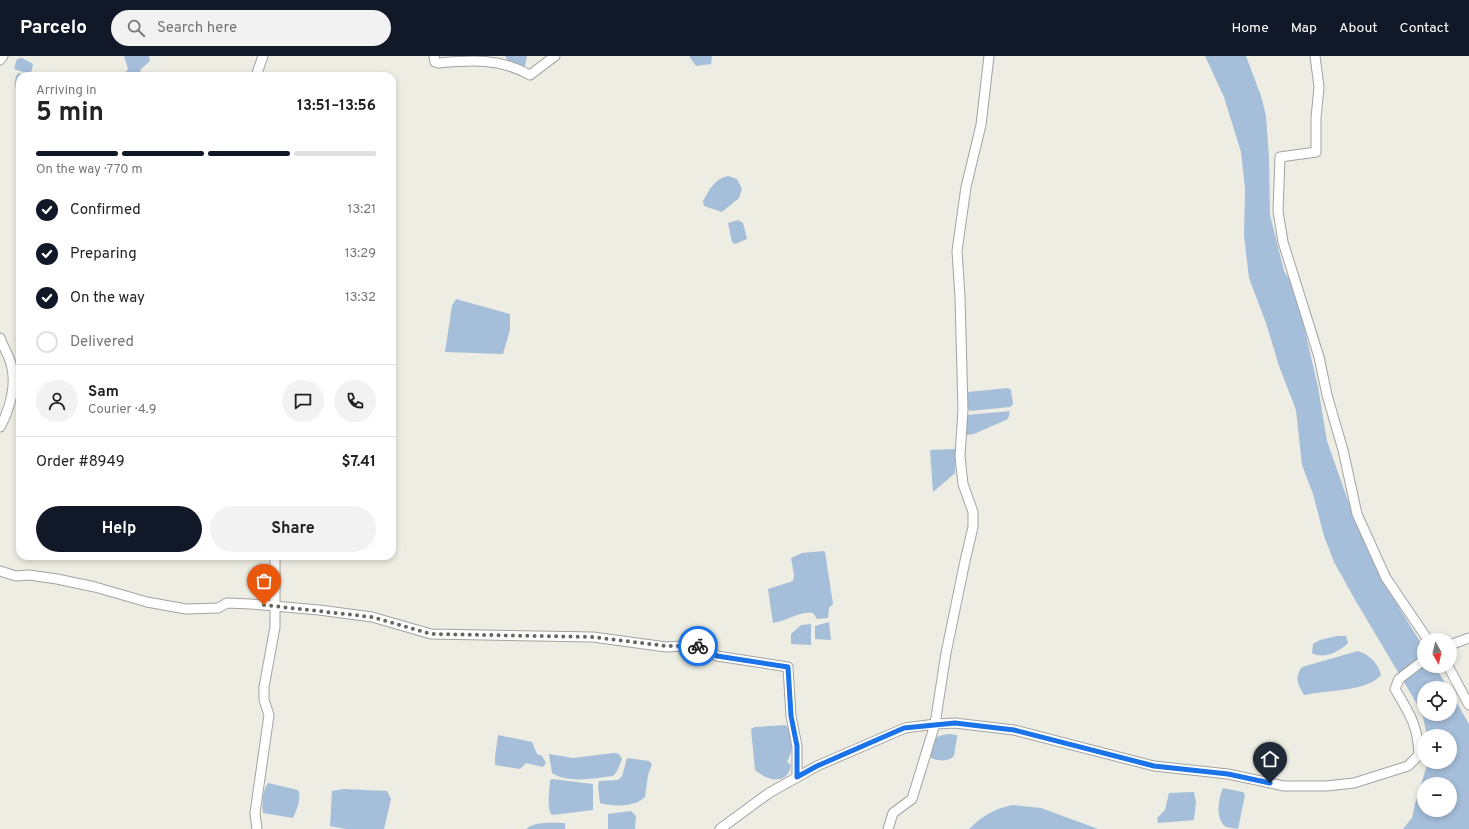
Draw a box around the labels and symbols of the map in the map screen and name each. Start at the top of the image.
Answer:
pin [247,564,281,605]
courier [678,626,718,666]
north arrow [1417,633,1457,673]
pin [1253,742,1287,783]

